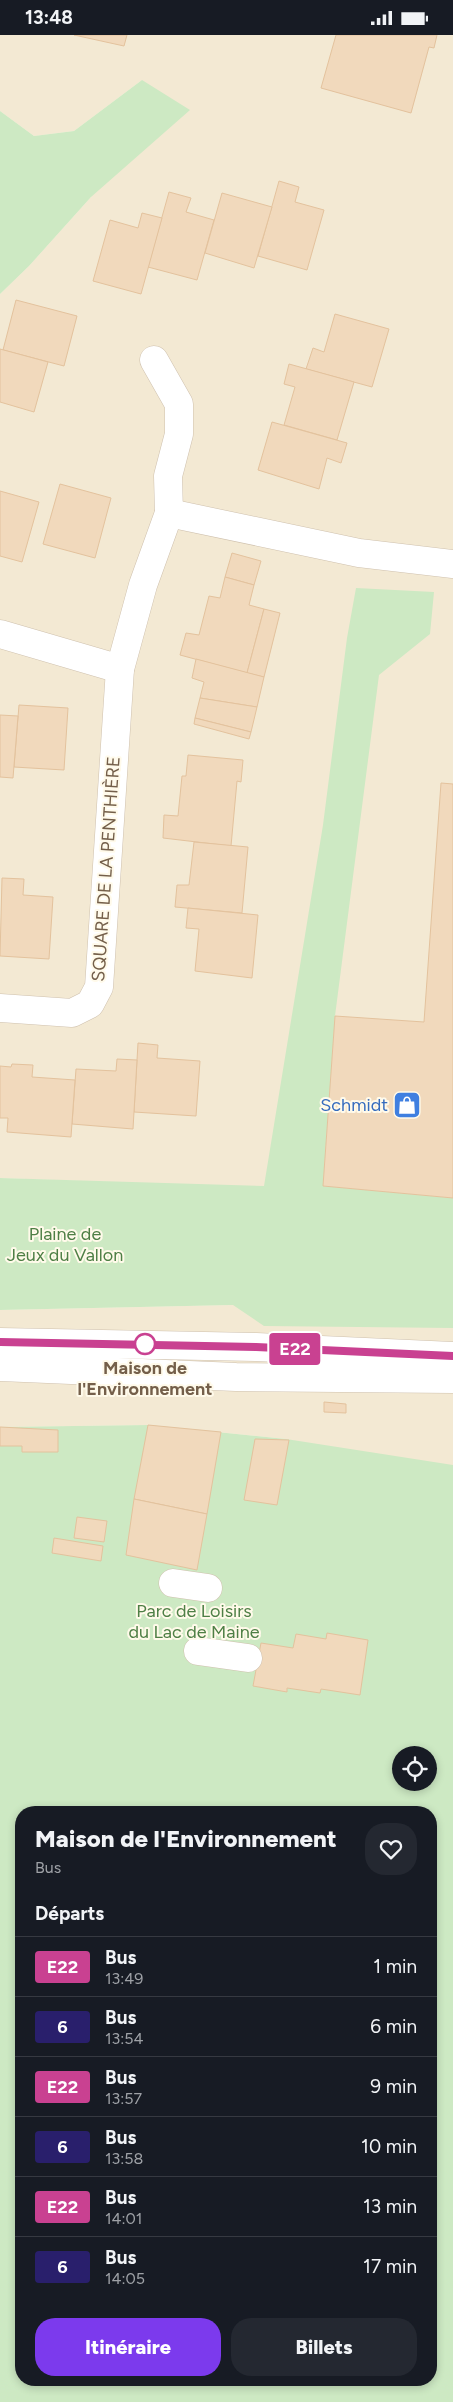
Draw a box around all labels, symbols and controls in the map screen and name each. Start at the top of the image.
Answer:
text: 13:48 [25,6,73,29]
street label: SQUARE DE LA PENTHIÈRE [87,756,125,982]
shop icon: Schmidt [392,1090,422,1120]
place label: Schmidt [320,1094,388,1116]
park label: Plaine de Jeux du Vallon [7,1223,123,1266]
marker: Maison de l'Environnement [134,1333,156,1355]
line badge: E22 [266,1333,324,1365]
text: E22 [279,1338,311,1360]
place label: Maison de l'Environnement [78,1357,212,1400]
park label: Parc de Loisirs du Lac de Maine [128,1600,260,1643]
map controls [392,1746,437,1791]
button: locate [392,1746,437,1791]
button: heart [365,1823,417,1875]
text: Maison de l'Environnement [35,1824,337,1853]
text: Bus [35,1858,61,1877]
text: Départs [35,1902,104,1925]
text: Bus [105,1946,136,1969]
text: 1 min [373,1955,417,1978]
text: E22 [47,1956,78,1978]
text: 13:49 [105,1969,143,1988]
text: Bus [105,2006,136,2029]
text: 6 min [370,2015,417,2038]
text: 6 [57,2016,68,2038]
text: 13:54 [105,2029,144,2048]
text: Bus [105,2066,136,2089]
text: 9 min [370,2075,417,2098]
text: E22 [47,2076,78,2098]
text: 13:57 [105,2089,142,2108]
text: Bus [105,2126,136,2149]
text: 10 min [361,2135,417,2158]
text: 6 [57,2136,68,2158]
text: 13:58 [105,2149,143,2168]
text: Bus [105,2186,136,2209]
text: 13 min [363,2195,417,2218]
text: E22 [47,2196,78,2218]
text: 14:01 [105,2209,142,2228]
text: Bus [105,2246,136,2269]
text: 17 min [363,2255,417,2278]
text: 6 [57,2256,68,2278]
text: 14:05 [105,2269,145,2288]
button: Itinéraire [35,2318,221,2376]
button: Billets [231,2318,417,2376]

